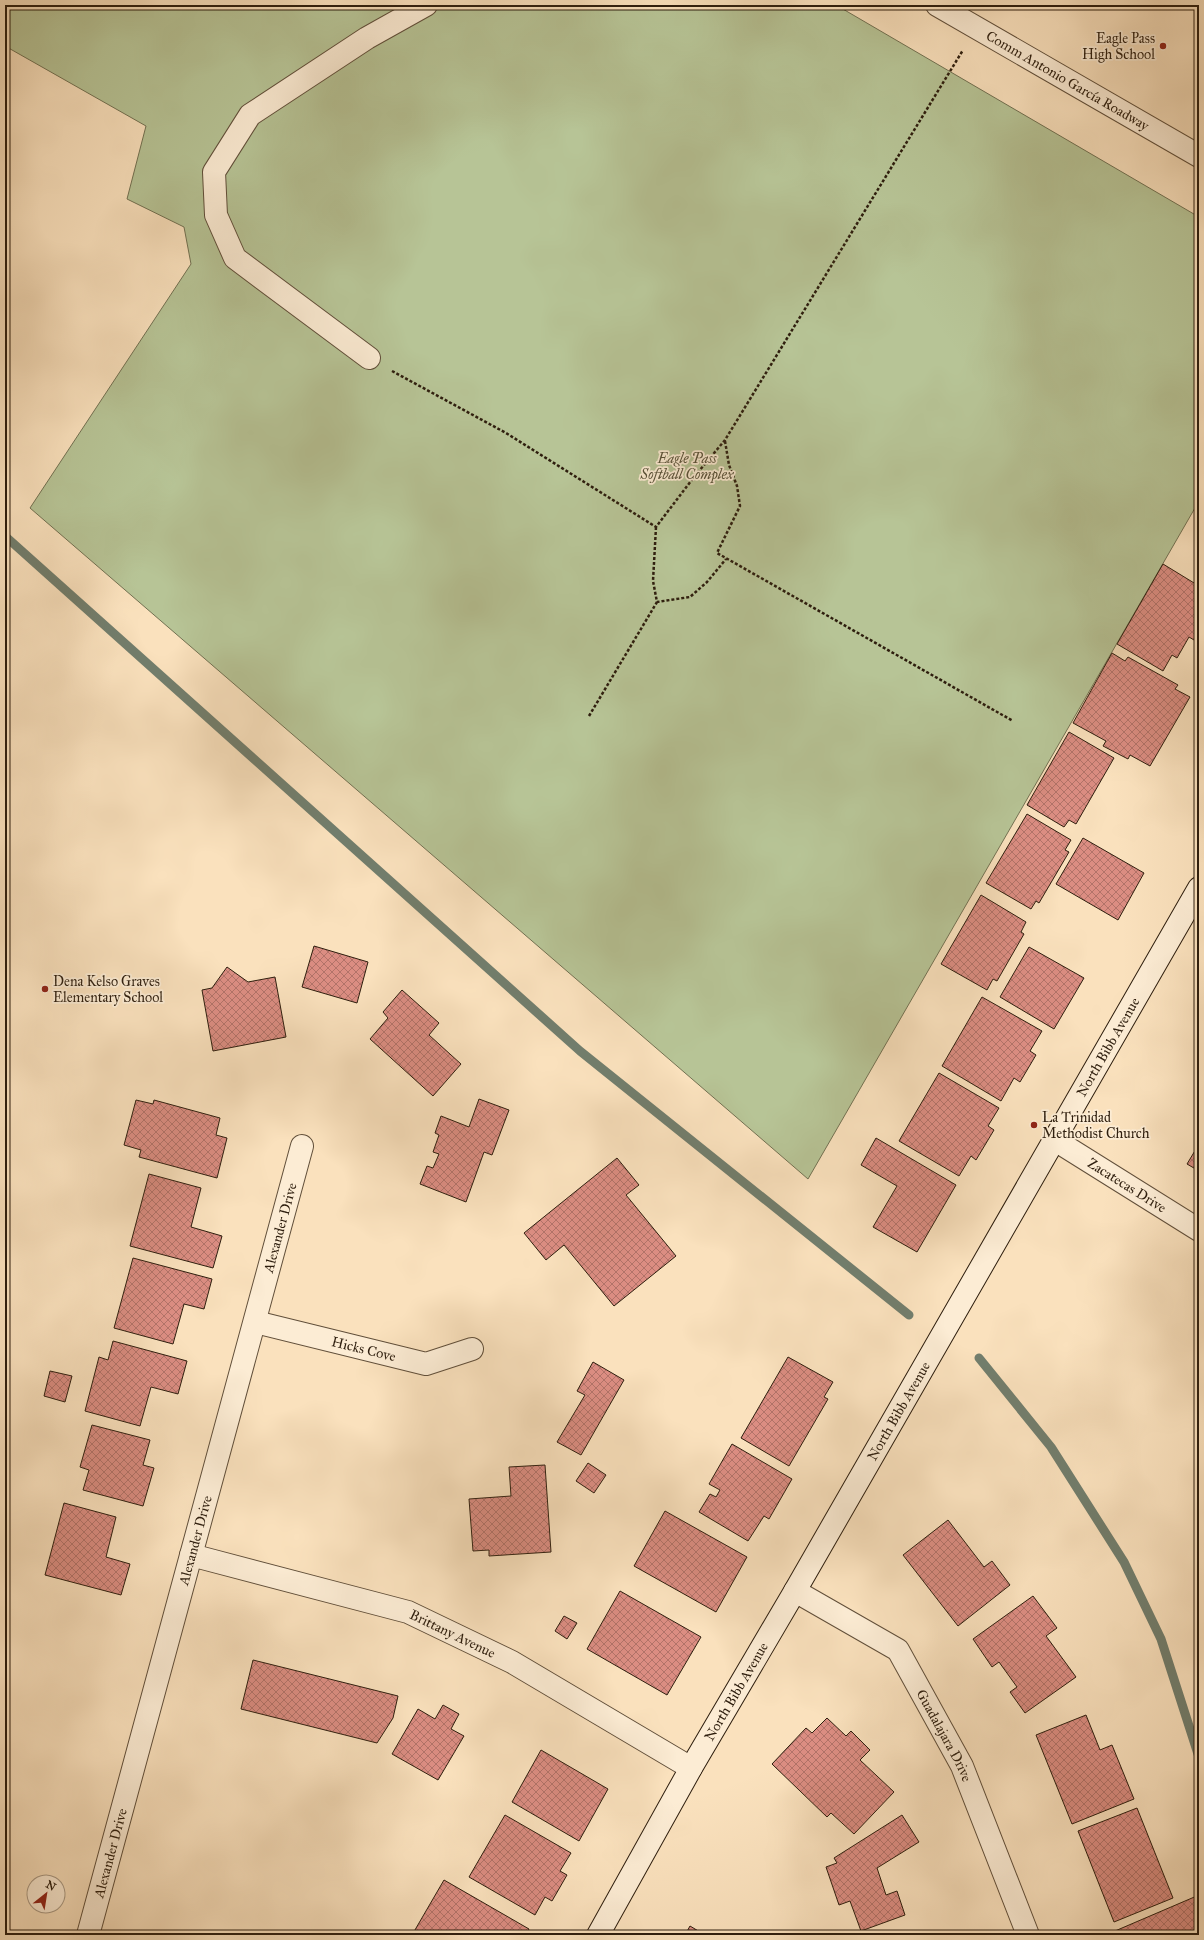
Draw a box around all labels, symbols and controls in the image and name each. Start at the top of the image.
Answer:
street label: Comm Antonio García Roadway [983,27,1152,135]
place label: Eagle Pass High School [1082,30,1155,63]
marker: Eagle Pass High School [1158,41,1168,51]
park label: Eagle Pass Softball Complex [640,450,735,484]
place label: Dena Kelso Graves Elementary School [53,973,163,1006]
marker: Dena Kelso Graves Elementary School [40,984,50,994]
street label: North Bibb Avenue [1073,994,1143,1100]
place label: La Trinidad Methodist Church [1042,1109,1150,1142]
marker: La Trinidad Methodist Church [1029,1120,1039,1130]
street label: Zacatecas Drive [1084,1155,1169,1217]
street label: Alexander Drive [260,1181,301,1275]
street label: Hicks Cove [330,1333,398,1365]
street label: North Bibb Avenue [864,1359,934,1464]
street label: Alexander Drive [175,1493,216,1588]
street label: Brittany Avenue [407,1606,498,1662]
street label: North Bibb Avenue [701,1639,772,1744]
street label: Guadalajara Drive [912,1687,975,1784]
street label: Alexander Drive [90,1806,131,1901]
north arrow [26,1874,66,1914]
text: N [43,1878,59,1894]

